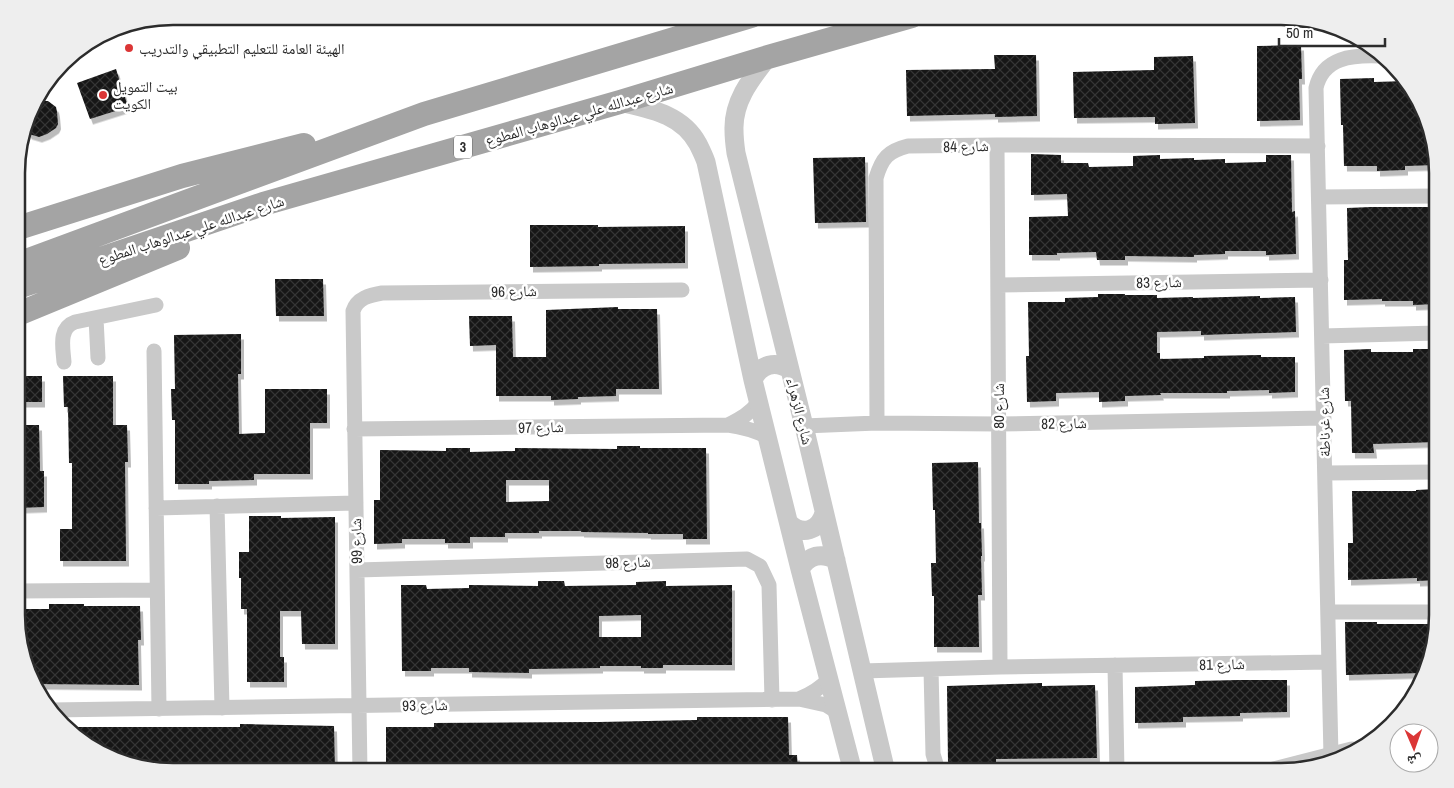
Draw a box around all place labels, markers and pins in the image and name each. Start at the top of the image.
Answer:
place label: الهيئة العامة للتعليم التطبيقي والتدريب [139,38,345,60]
marker: الهيئة العامة للتعليم التطبيقي والتدريب [123,42,135,54]
place label: بيت التمويل الكويت [113,76,178,114]
marker: بيت التمويل الكويت [97,89,109,101]

